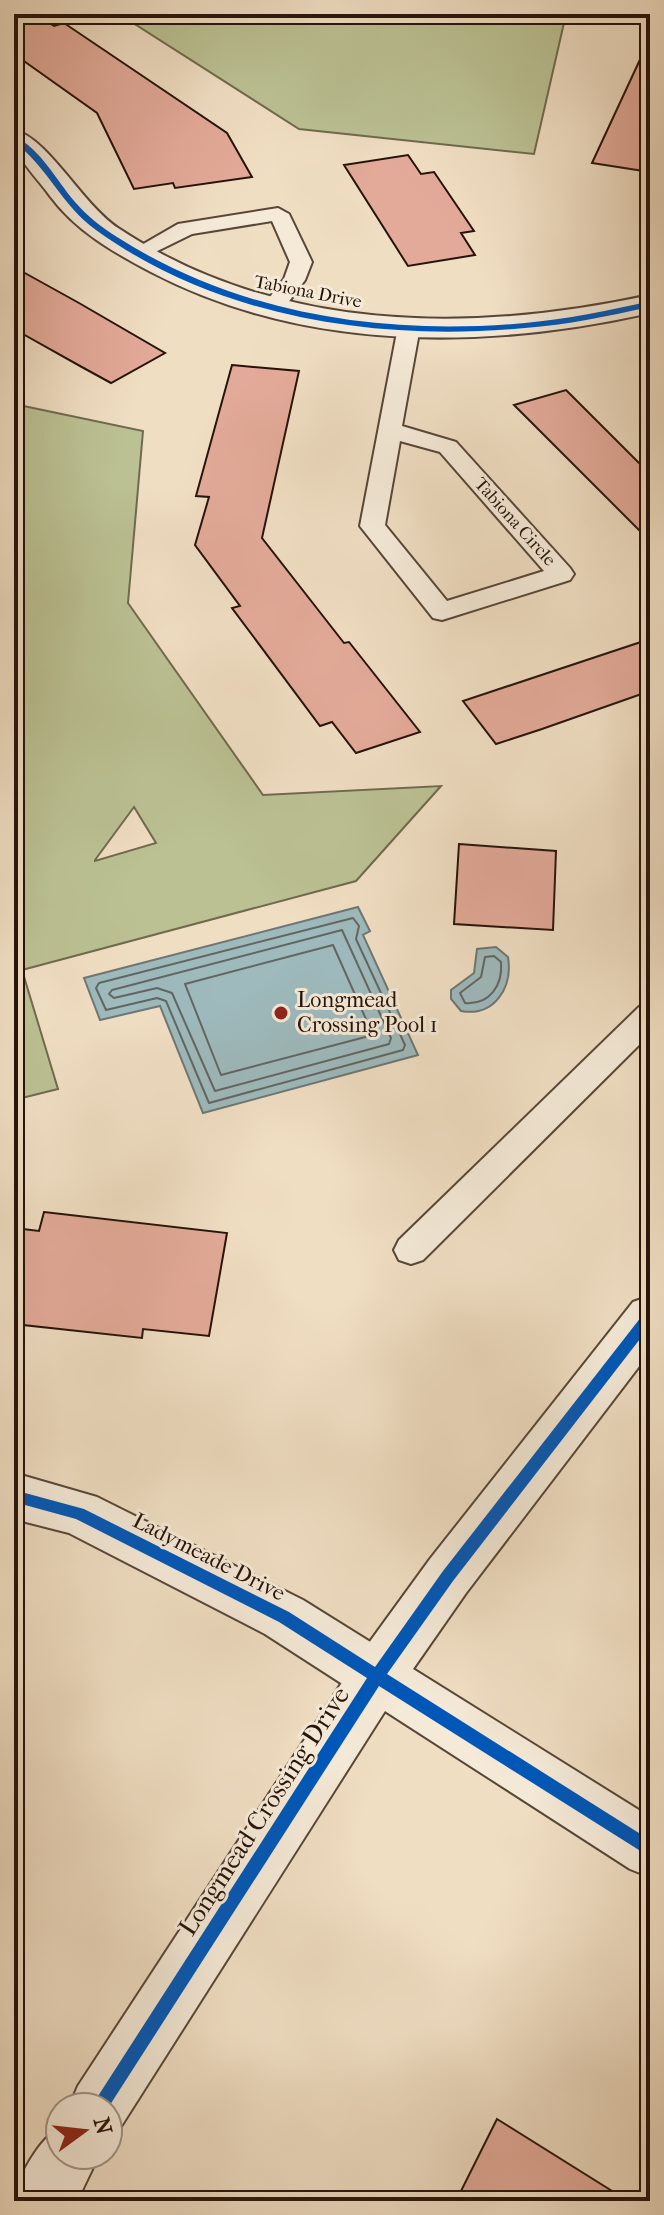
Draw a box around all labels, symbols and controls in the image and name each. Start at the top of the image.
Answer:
street label: Tabiona Drive [252,271,364,313]
street label: Tabiona Circle [470,474,560,571]
place label: Longmead Crossing Pool 1 [297,987,438,1038]
marker: Longmead Crossing Pool 1 [272,1004,290,1022]
street label: Ladymeade Drive [129,1507,290,1607]
street label: Longmead Crossing Drive [172,1681,356,1941]
north arrow [44,2091,124,2171]
text: N [88,2115,117,2138]

